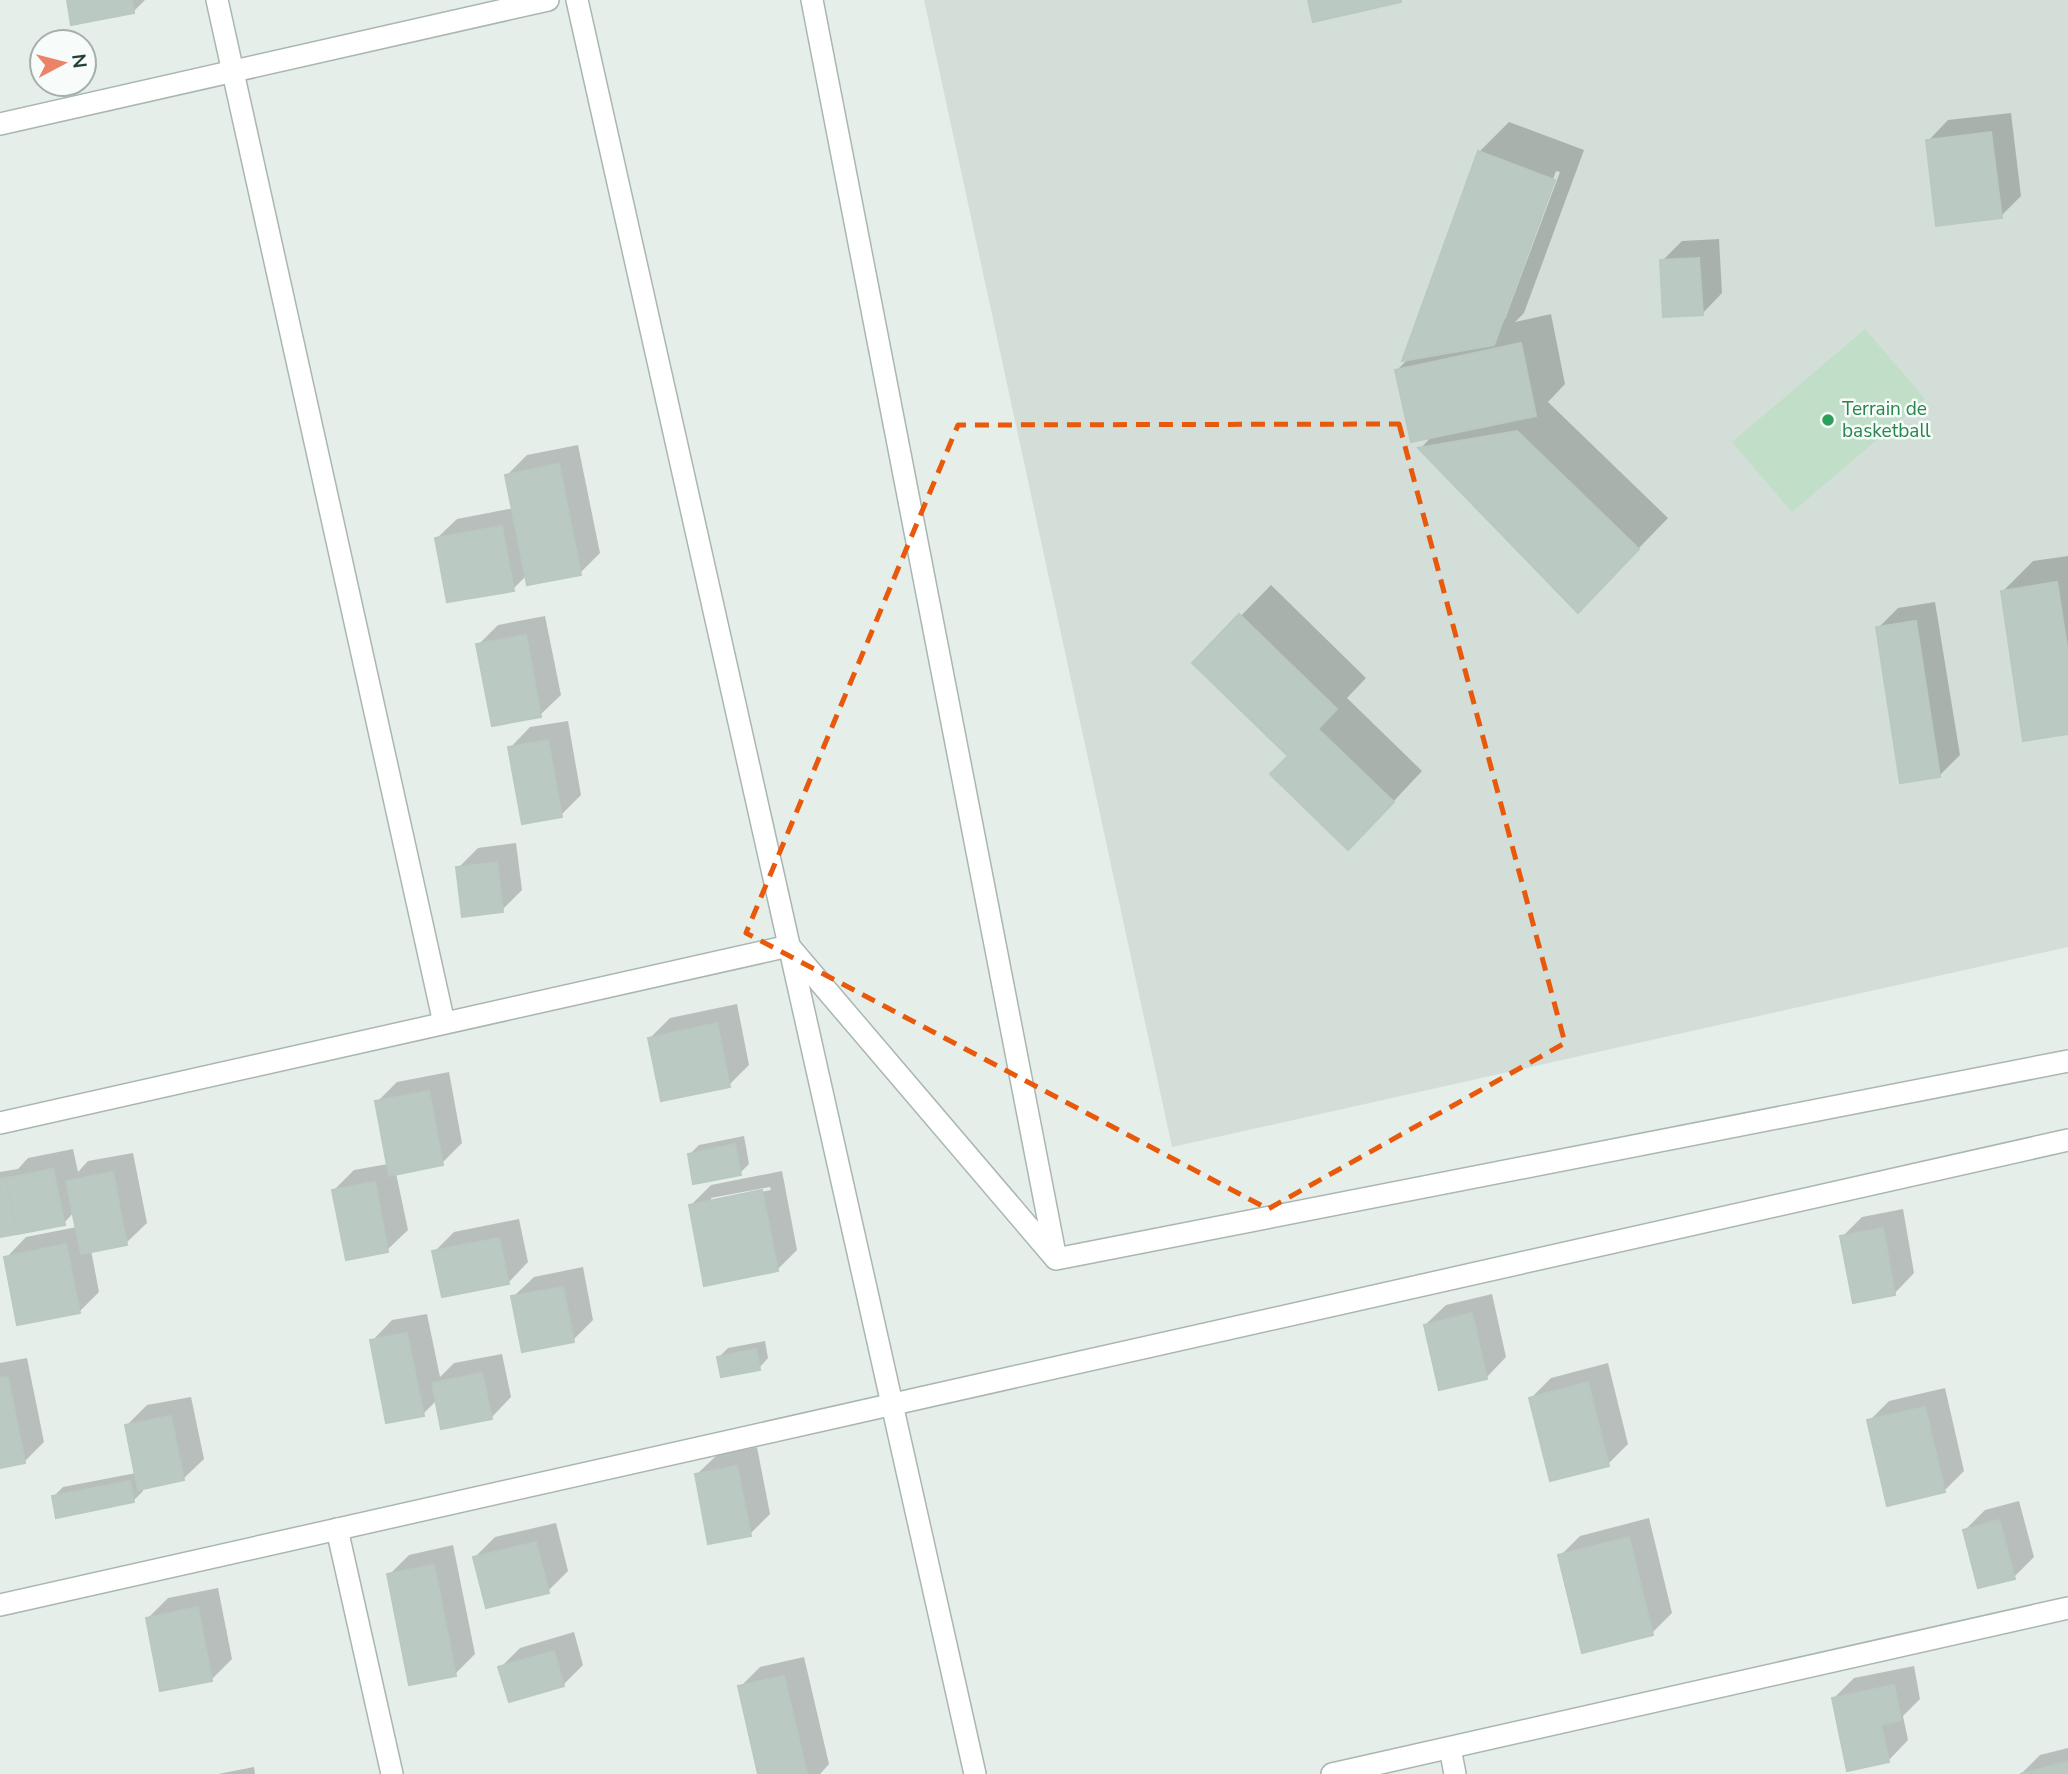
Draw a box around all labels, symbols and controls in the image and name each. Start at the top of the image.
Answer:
north arrow [28,28,98,98]
text: N [65,52,93,70]
place label: Terrain de basketball [1842,396,1931,444]
marker: Terrain de basketball [1820,412,1836,428]

